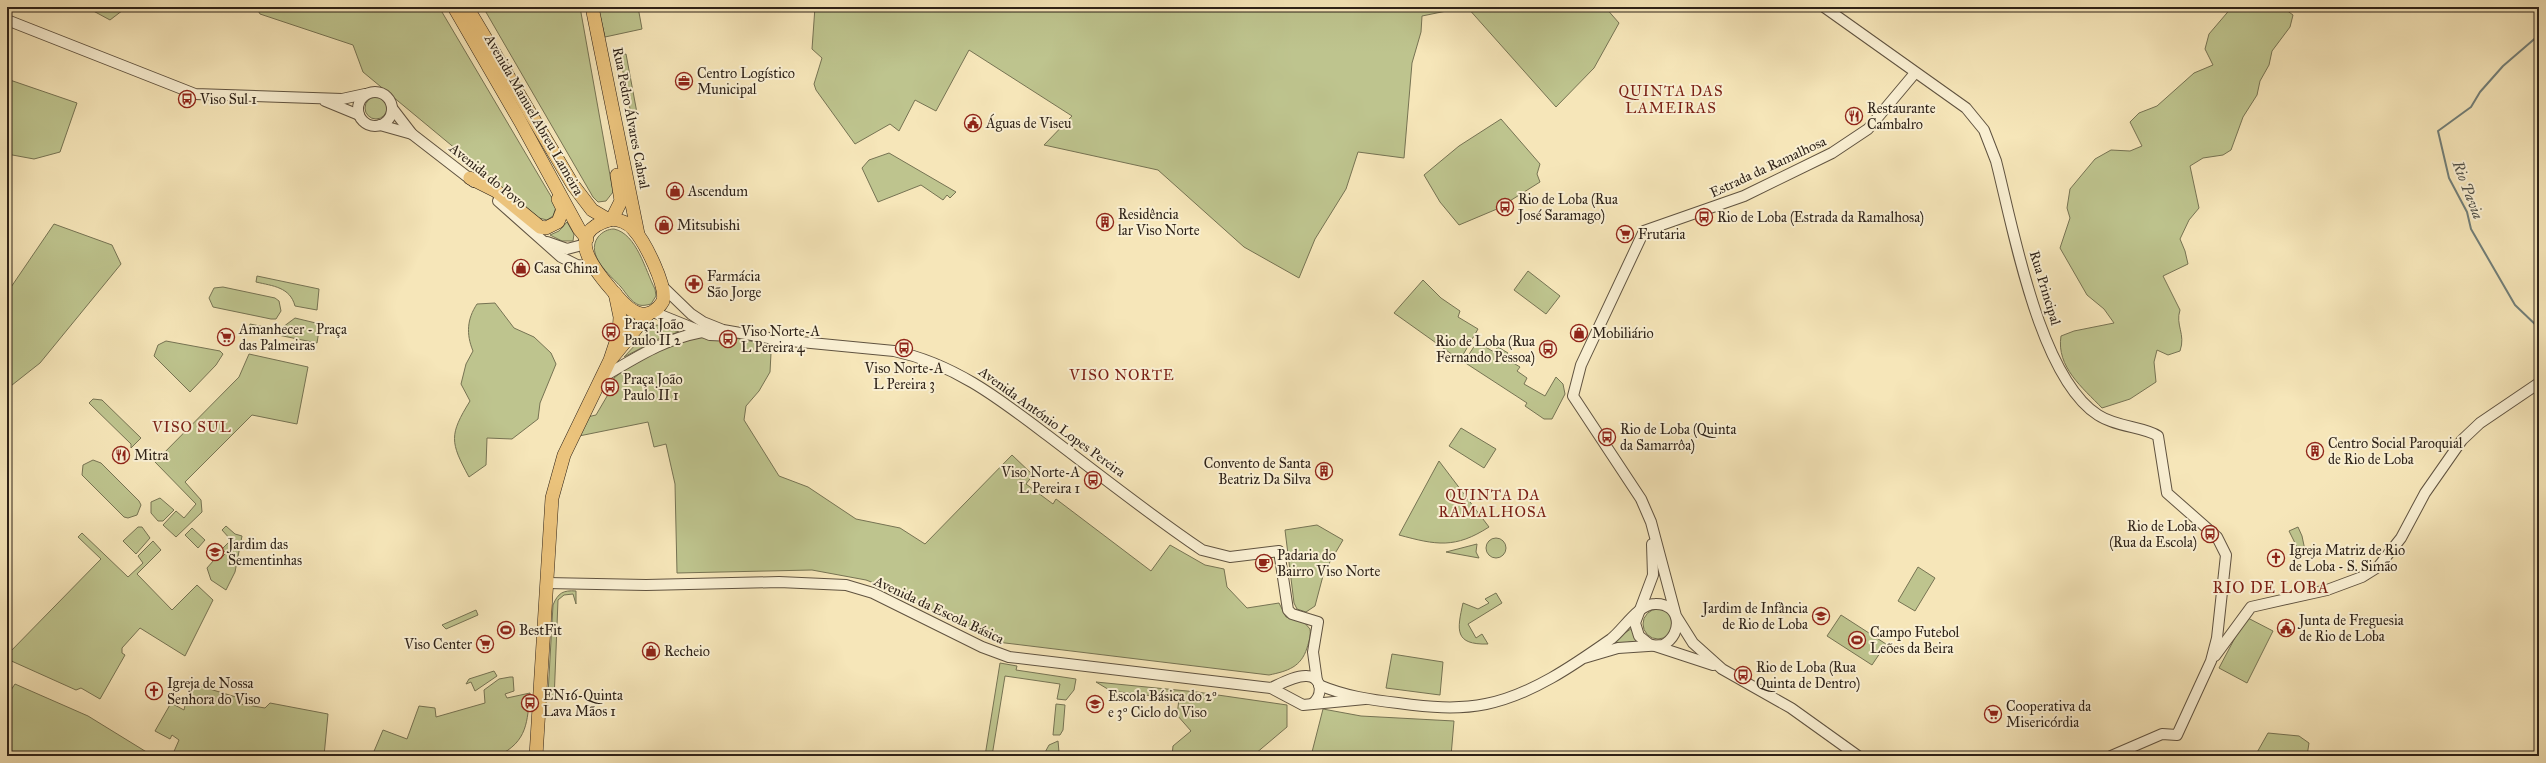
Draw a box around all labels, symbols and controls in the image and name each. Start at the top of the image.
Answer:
street label: Avenida Manuel Abreu Lameira [480,31,587,199]
street label: Rua Pedro Álvares Cabral [609,45,655,190]
place label: Centro Logístico Municipal [697,65,795,98]
office icon: Centro Logístico Municipal [674,71,694,91]
district label: QUINTA DAS LAMEIRAS [1618,82,1724,117]
bus stop icon: Viso Sul 1 [177,89,197,109]
place label: Viso Sul 1 [199,91,257,108]
place label: Restaurante Cambalro [1867,100,1936,133]
restaurant icon: Restaurante Cambalro [1844,106,1864,126]
public building icon: Águas de Viseu [963,113,983,133]
place label: Águas de Viseu [985,113,1072,132]
street label: Estrada da Ramalhosa [1707,133,1829,201]
street label: Avenida do Povo [445,139,530,212]
water label: Rio Pavia [2448,157,2487,222]
shop icon: Ascendum [665,181,685,201]
place label: Ascendum [687,183,748,200]
place label: Rio de Loba (Rua José Saramago) [1516,191,1618,225]
bus stop icon: Rio de Loba (Rua José Saramago) [1495,197,1515,217]
place label: Residência lar Viso Norte [1118,206,1200,239]
bus stop icon: Rio de Loba (Estrada da Ramalhosa) [1694,207,1714,227]
place label: Rio de Loba (Estrada da Ramalhosa) [1717,209,1924,227]
building icon: Residência lar Viso Norte [1095,212,1115,232]
shop icon: Mitsubishi [654,215,674,235]
place label: Mitsubishi [677,217,740,234]
supermarket icon: Frutaria [1615,224,1635,244]
place label: Frutaria [1638,226,1686,243]
street label: Rua Principal [2026,249,2064,328]
shop icon: Casa China [511,258,531,278]
place label: Casa China [534,260,598,277]
place label: Farmácia São Jorge [707,268,761,302]
pharmacy icon: Farmácia São Jorge [684,274,704,294]
place label: Praça João Paulo II 2 [624,316,684,349]
place label: Amanhecer - Praça das Palmeiras [238,321,347,354]
bus stop icon: Praça João Paulo II 2 [601,322,621,342]
place label: Viso Norte-A L Pereira 4 [740,323,820,356]
shop icon: Mobiliário [1569,323,1589,343]
place label: Mobiliário [1592,325,1654,342]
supermarket icon: Amanhecer - Praça das Palmeiras [216,327,236,347]
bus stop icon: Viso Norte-A L Pereira 4 [718,329,738,349]
place label: Rio de Loba (Rua Fernando Pessoa) [1435,333,1535,367]
bus stop icon: Viso Norte-A L Pereira 3 [894,338,914,358]
bus stop icon: Rio de Loba (Rua Fernando Pessoa) [1538,339,1558,359]
place label: Viso Norte-A L Pereira 3 [864,360,944,393]
street label: Avenida António Lopes Pereira [975,362,1129,481]
district label: VISO NORTE [1068,366,1175,384]
place label: Praça João Paulo II 1 [623,371,683,404]
bus stop icon: Praça João Paulo II 1 [600,377,620,397]
district label: VISO SUL [151,418,232,436]
place label: Rio de Loba (Quinta da Samarrôa) [1620,421,1736,455]
bus stop icon: Rio de Loba (Quinta da Samarrôa) [1597,427,1617,447]
place label: Centro Social Paroquial de Rio de Loba [2328,435,2463,468]
building icon: Centro Social Paroquial de Rio de Loba [2305,441,2325,461]
restaurant icon: Mitra [111,445,131,465]
place label: Mitra [134,447,168,464]
place label: Convento de Santa Beatriz Da Silva [1204,455,1311,488]
building icon: Convento de Santa Beatriz Da Silva [1314,461,1334,481]
place label: Viso Norte-A L Pereira 1 [1000,464,1081,497]
bus stop icon: Viso Norte-A L Pereira 1 [1083,470,1103,490]
district label: QUINTA DA RAMALHOSA [1438,486,1548,521]
place label: Rio de Loba (Rua da Escola) [2109,518,2197,552]
bus stop icon: Rio de Loba (Rua da Escola) [2200,524,2220,544]
place label: Jardim das Sementinhas [226,536,302,569]
school or university icon: Jardim das Sementinhas [205,542,225,562]
place label: Igreja Matriz de Rio de Loba - S. Simão [2289,542,2405,575]
place label: Padaria do Bairro Viso Norte [1277,547,1380,580]
church icon: Igreja Matriz de Rio de Loba - S. Simão [2266,548,2286,568]
cafe icon: Padaria do Bairro Viso Norte [1254,553,1274,573]
street label: Avenida da Escola Básica [870,572,1007,648]
district label: RIO DE LOBA [2212,578,2330,597]
place label: Jardim de Infância de Rio de Loba [1701,600,1808,633]
school or university icon: Jardim de Infância de Rio de Loba [1811,606,1831,626]
place label: Junta de Freguesia de Rio de Loba [2297,612,2404,645]
public building icon: Junta de Freguesia de Rio de Loba [2276,618,2296,638]
sports icon: BestFit [496,620,516,640]
place label: BestFit [519,622,562,639]
place label: Campo Futebol Leões da Beira [1870,624,1960,657]
sports icon: Campo Futebol Leões da Beira [1847,630,1867,650]
supermarket icon: Viso Center [475,634,495,654]
place label: Viso Center [403,636,473,653]
shop icon: Recheio [641,641,661,661]
place label: Recheio [664,643,710,660]
place label: Rio de Loba (Rua Quinta de Dentro) [1756,659,1860,693]
bus stop icon: Rio de Loba (Rua Quinta de Dentro) [1733,665,1753,685]
place label: Igreja de Nossa Senhora do Viso [167,675,261,708]
church icon: Igreja de Nossa Senhora do Viso [144,681,164,701]
place label: EN16-Quinta Lava Mãos 1 [543,687,623,720]
place label: Escola Básica do 2º e 3º Ciclo do Viso [1108,688,1217,721]
bus stop icon: EN16-Quinta Lava Mãos 1 [520,693,540,713]
school or university icon: Escola Básica do 2º e 3º Ciclo do Viso [1085,694,1105,714]
place label: Cooperativa da Misericórdia [2006,698,2091,731]
supermarket icon: Cooperativa da Misericórdia [1983,704,2003,724]

